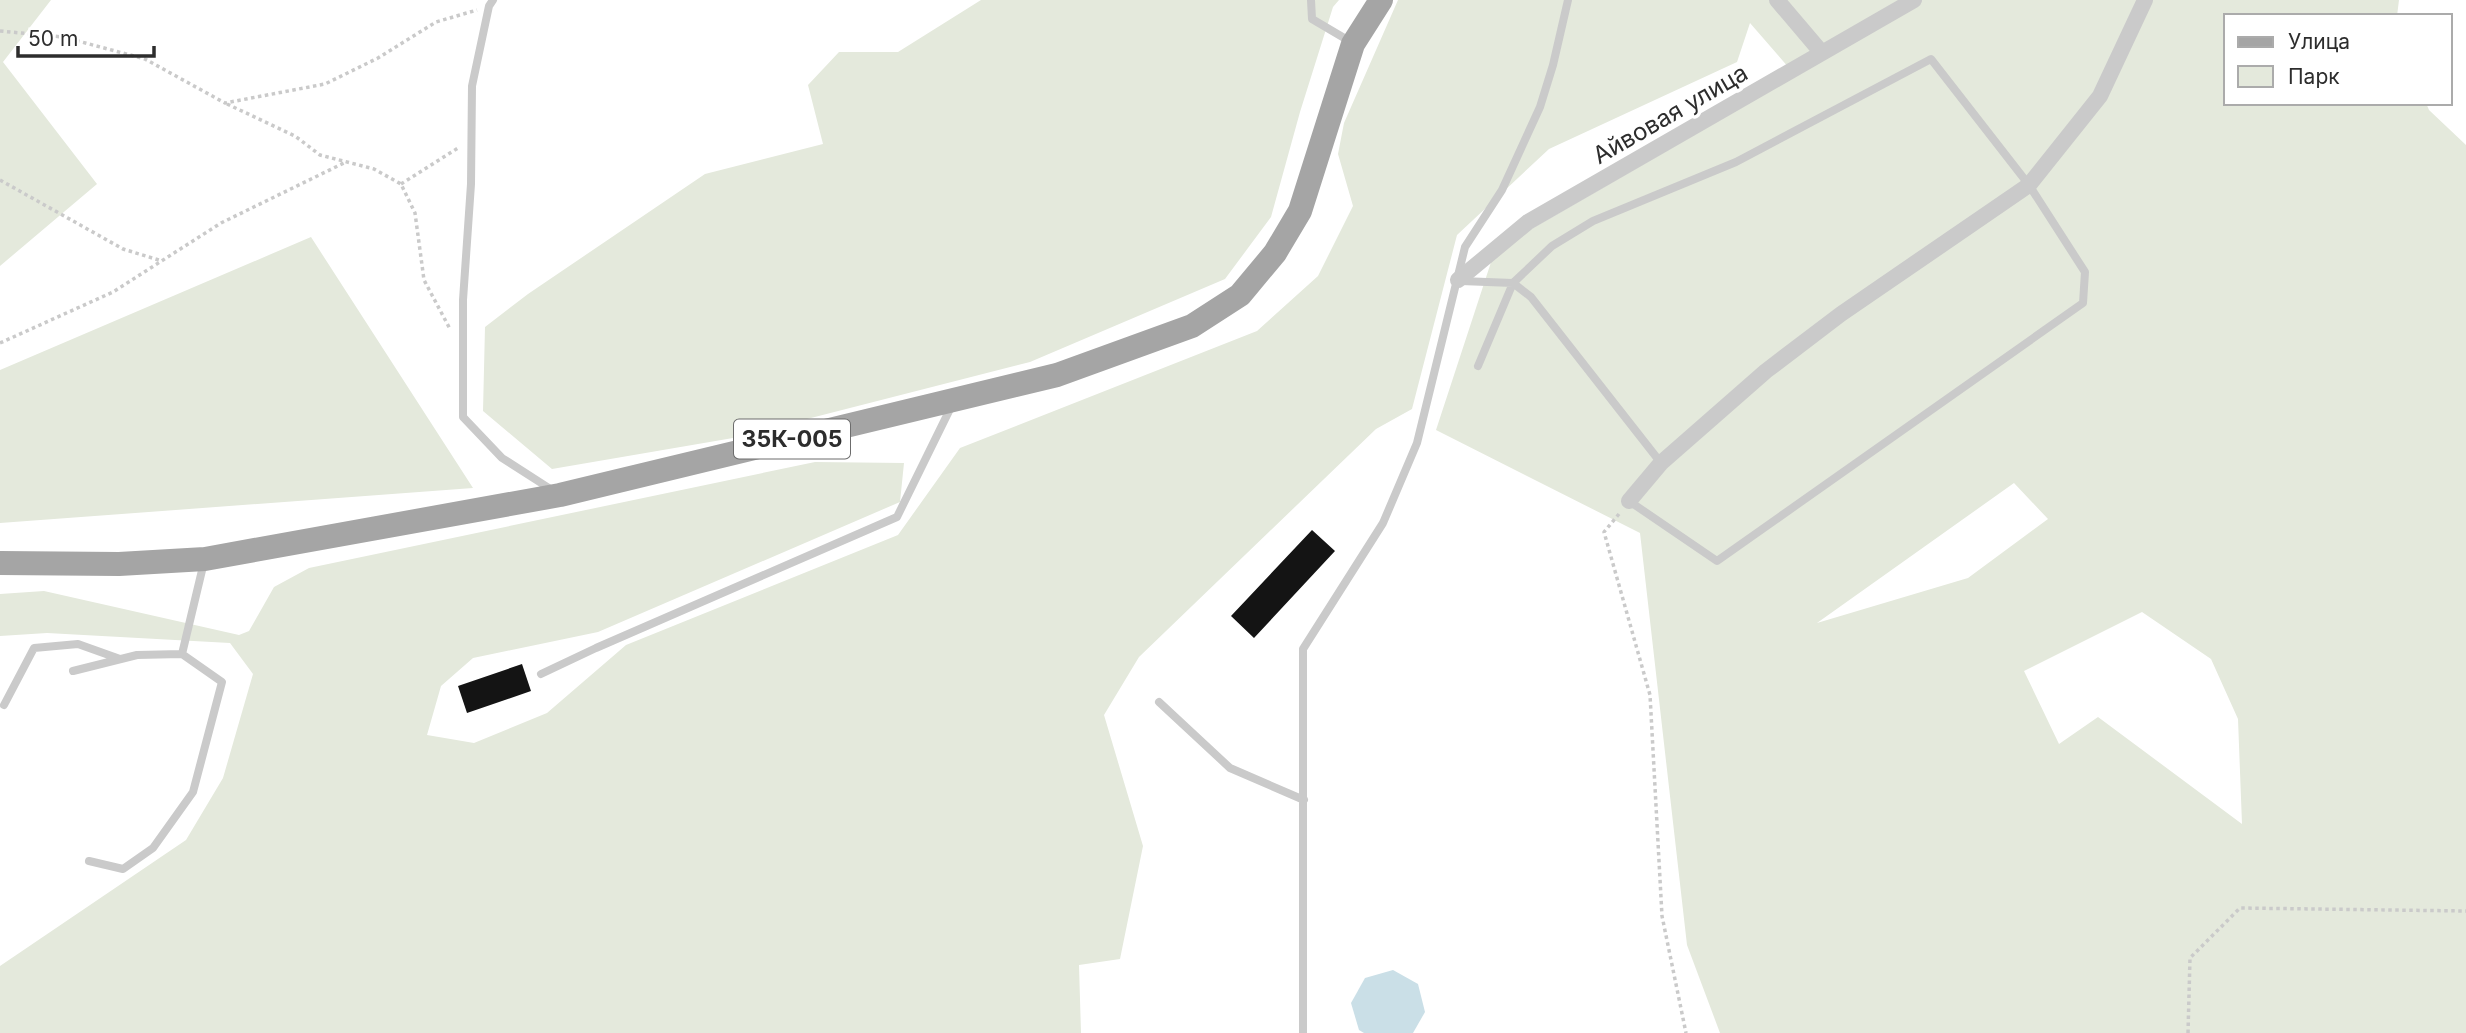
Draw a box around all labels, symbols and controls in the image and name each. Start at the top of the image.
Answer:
scale bar [18,14,154,58]
legend [2224,14,2452,105]
text: 50 m [28,26,78,51]
text: Улица [2288,29,2350,54]
street label: Айвовая улица [1587,58,1753,170]
text: Парк [2288,64,2340,89]
road number: 35К-005 [734,420,850,458]

